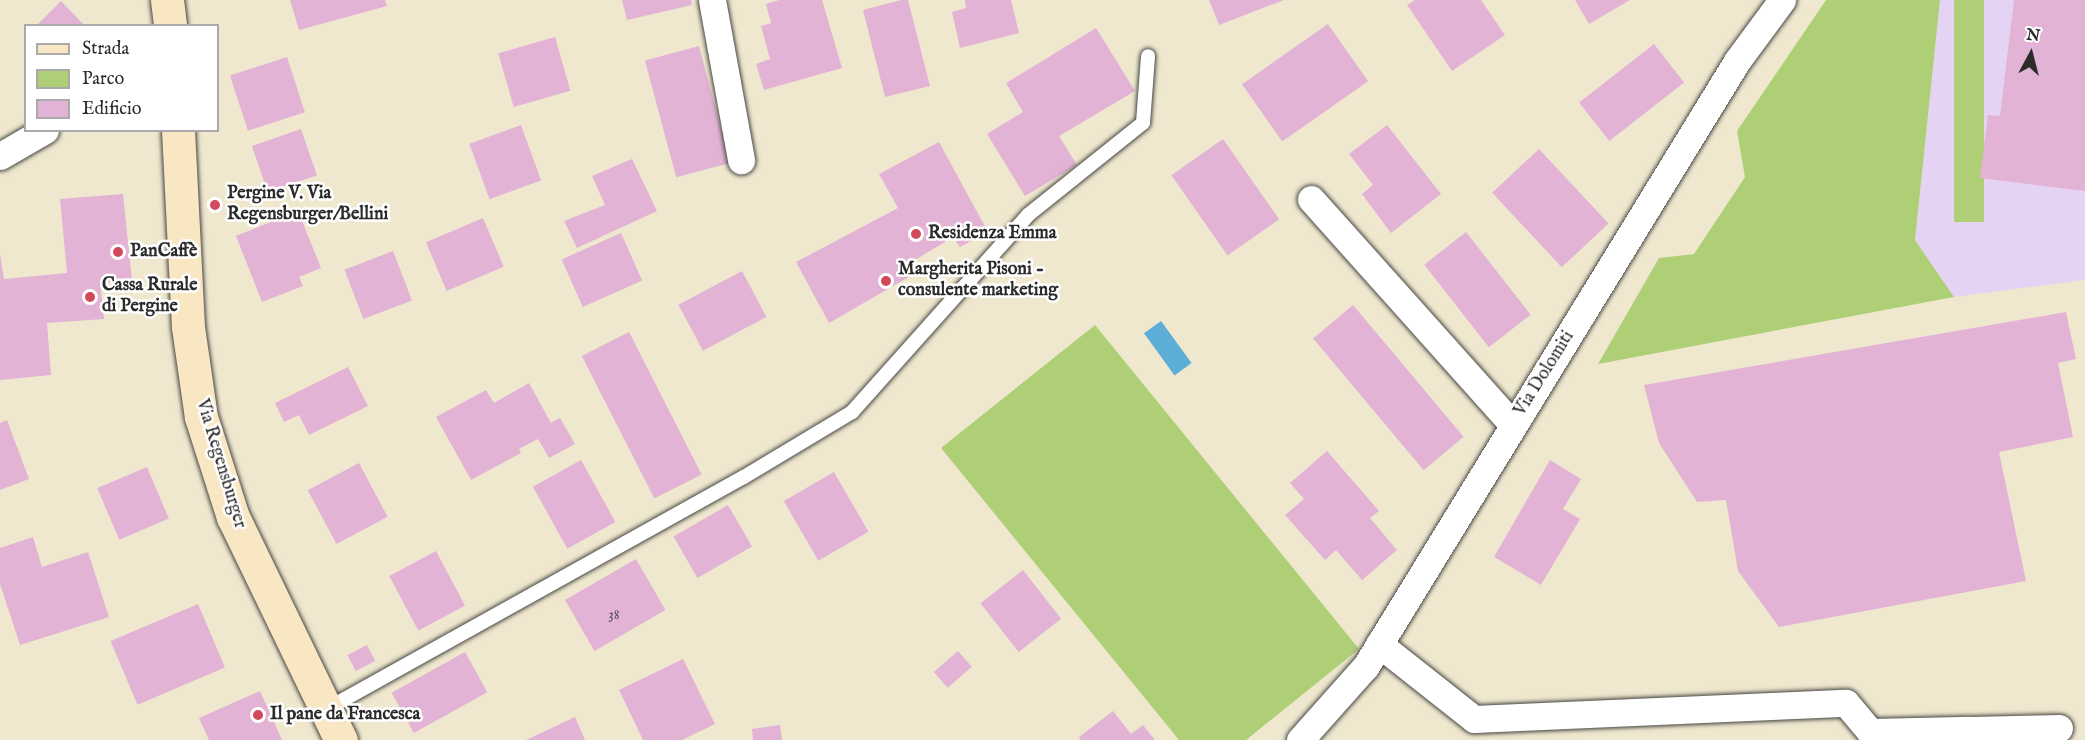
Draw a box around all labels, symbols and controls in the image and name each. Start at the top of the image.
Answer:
legend [24,24,219,132]
north arrow [2001,24,2061,84]
text: N [2025,25,2041,47]
text: Strada [82,38,129,61]
text: Parco [82,68,124,91]
text: Edificio [82,98,142,121]
place label: Pergine V. Via Regensburger/Bellini [227,184,388,226]
marker: Pergine V. Via Regensburger/Bellini [208,198,222,212]
place label: Residenza Emma [928,223,1056,245]
marker: Residenza Emma [909,227,923,241]
place label: PanCaffè [130,241,197,263]
marker: PanCaffè [111,245,125,259]
place label: Margherita Pisoni - consulente marketing [898,260,1058,302]
marker: Margherita Pisoni - consulente marketing [879,274,893,288]
place label: Cassa Rurale di Pergine [102,276,197,318]
marker: Cassa Rurale di Pergine [83,290,97,304]
street label: Via Dolomiti [1510,327,1580,421]
street label: Via Regensburger [190,397,250,531]
house number: 38 [608,606,620,624]
place label: Il pane da Francesca [270,704,420,726]
marker: Il pane da Francesca [251,708,265,722]

